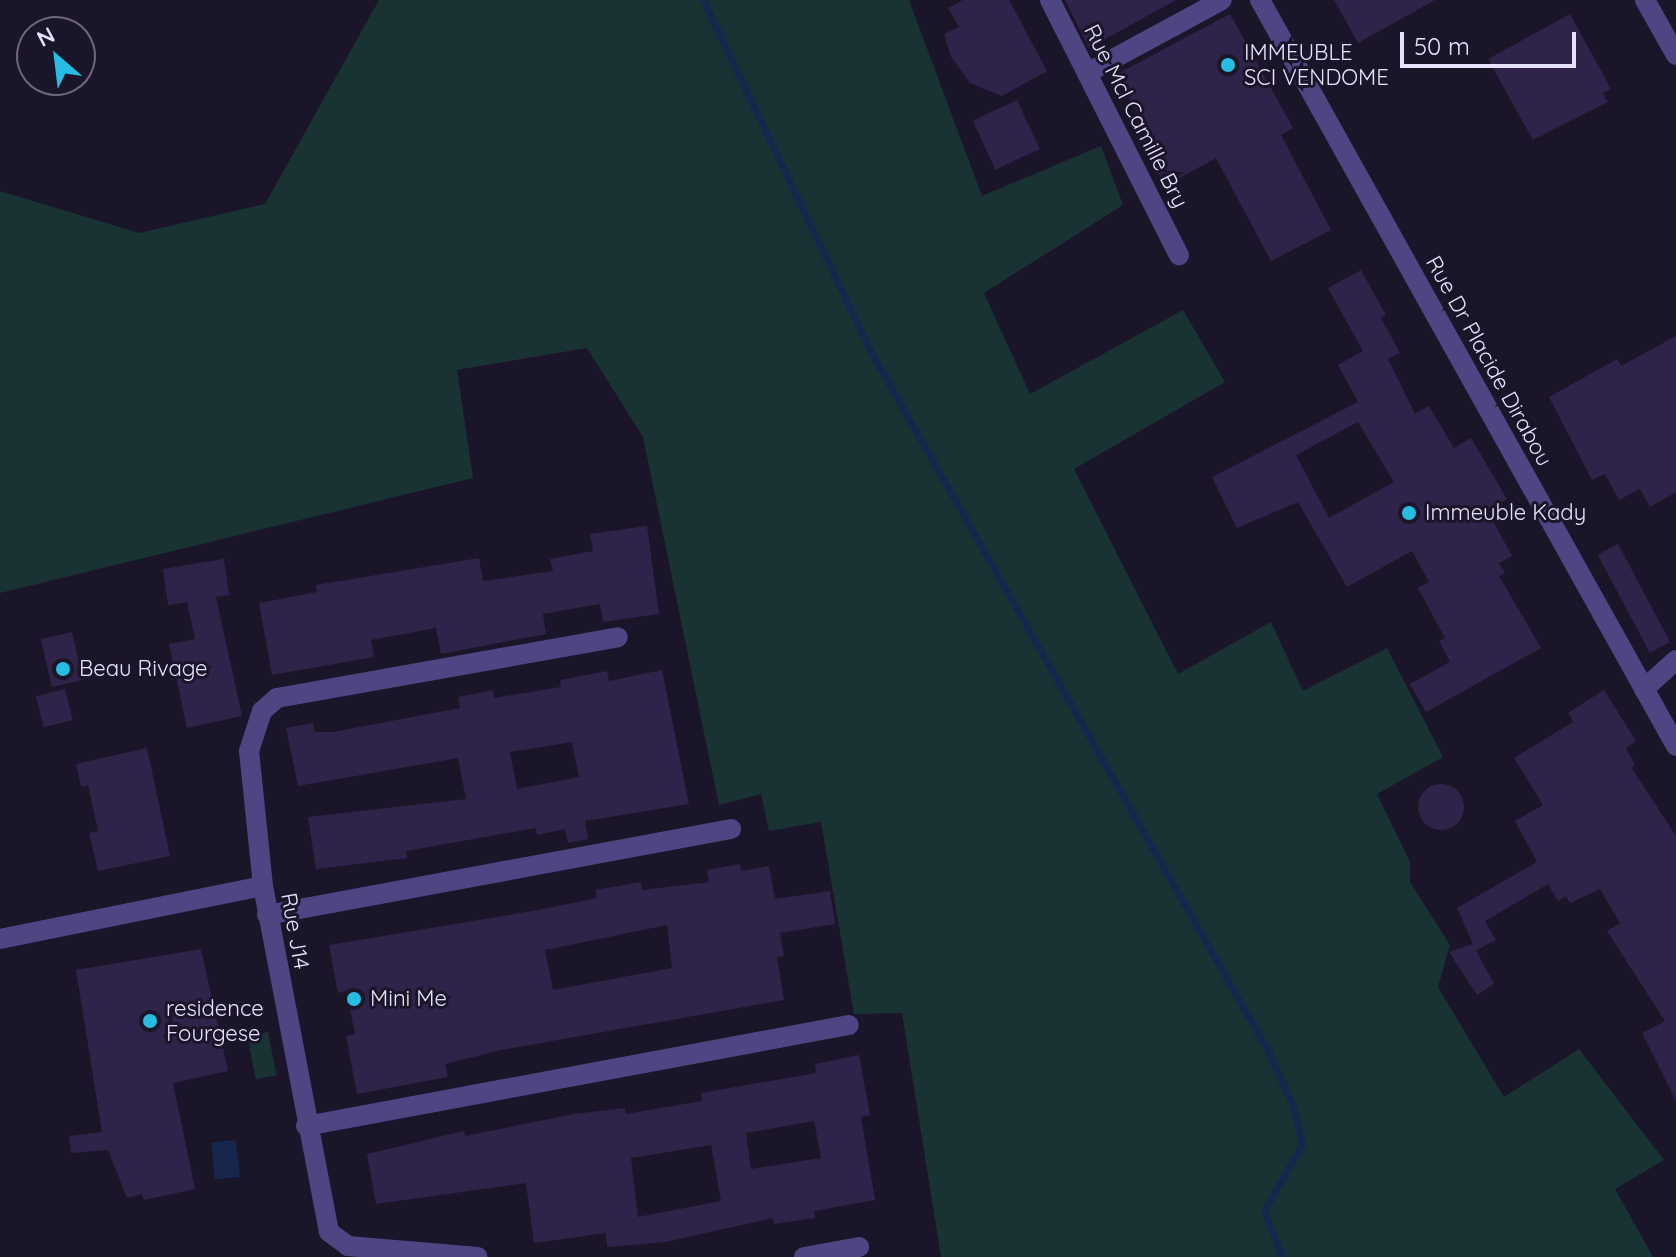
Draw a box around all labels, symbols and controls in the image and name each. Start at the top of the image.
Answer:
north arrow [16,16,96,96]
scale bar [1404,16,1580,66]
text: N [32,20,59,53]
street label: Rue Mcl Camille Bry [1078,20,1194,212]
text: 50 m [1414,31,1470,61]
place label: IMMEUBLE SCI VENDOME [1244,39,1389,90]
marker: IMMEUBLE SCI VENDOME [1219,56,1237,74]
street label: Rue Dr Placide Dirabou [1420,251,1558,471]
place label: Immeuble Kady [1425,500,1586,526]
marker: Immeuble Kady [1400,504,1418,522]
place label: Beau Rivage [79,656,208,682]
marker: Beau Rivage [54,660,72,678]
street label: Rue J14 [275,891,315,971]
place label: Mini Me [370,986,447,1012]
marker: Mini Me [345,990,363,1008]
place label: residence Fourgese [166,995,264,1046]
marker: residence Fourgese [141,1012,159,1030]

